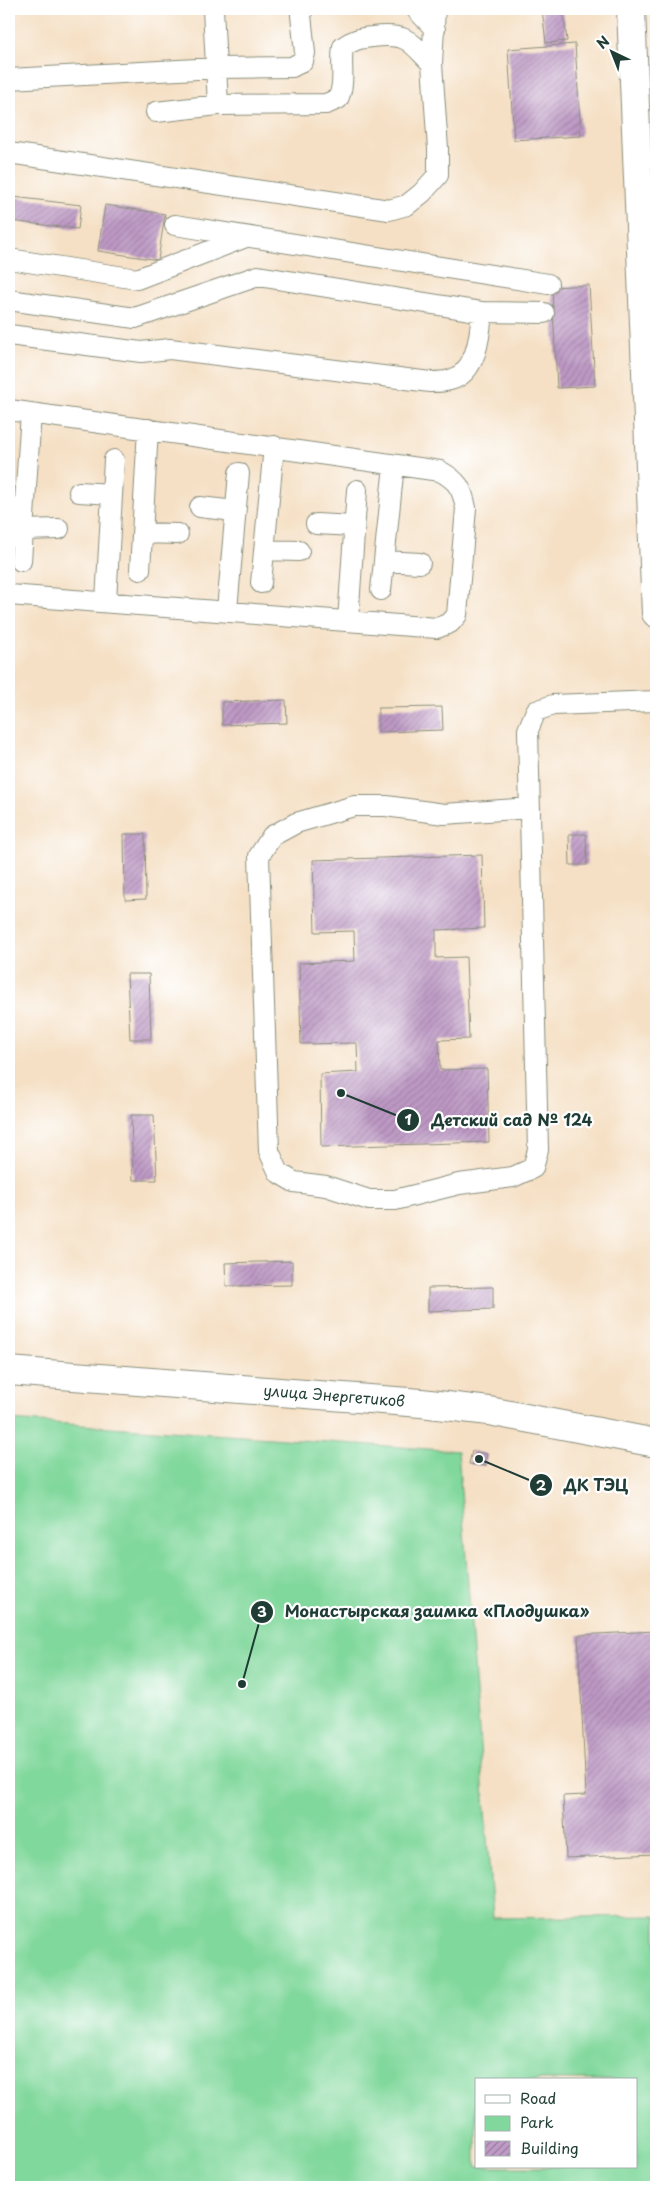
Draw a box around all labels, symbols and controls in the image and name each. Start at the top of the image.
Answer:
north arrow [588,28,638,78]
text: N [592,31,614,54]
callout: Детский сад № 124 [396,1105,603,1136]
text: 1 [404,1107,412,1130]
text: Детский сад № 124 [431,1107,593,1131]
street label: улица Энергетиков [263,1378,406,1412]
callout: ДК ТЭЦ [529,1470,639,1501]
text: ДК ТЭЦ [563,1472,629,1496]
text: 2 [536,1473,547,1496]
callout: Монастырская заимка «Плодушка» [250,1596,600,1627]
text: Монастырская заимка «Плодушка» [285,1598,590,1622]
text: 3 [257,1599,267,1622]
legend [475,2078,638,2168]
text: Road [520,2086,556,2109]
text: Park [520,2110,554,2133]
text: Building [520,2136,579,2159]

